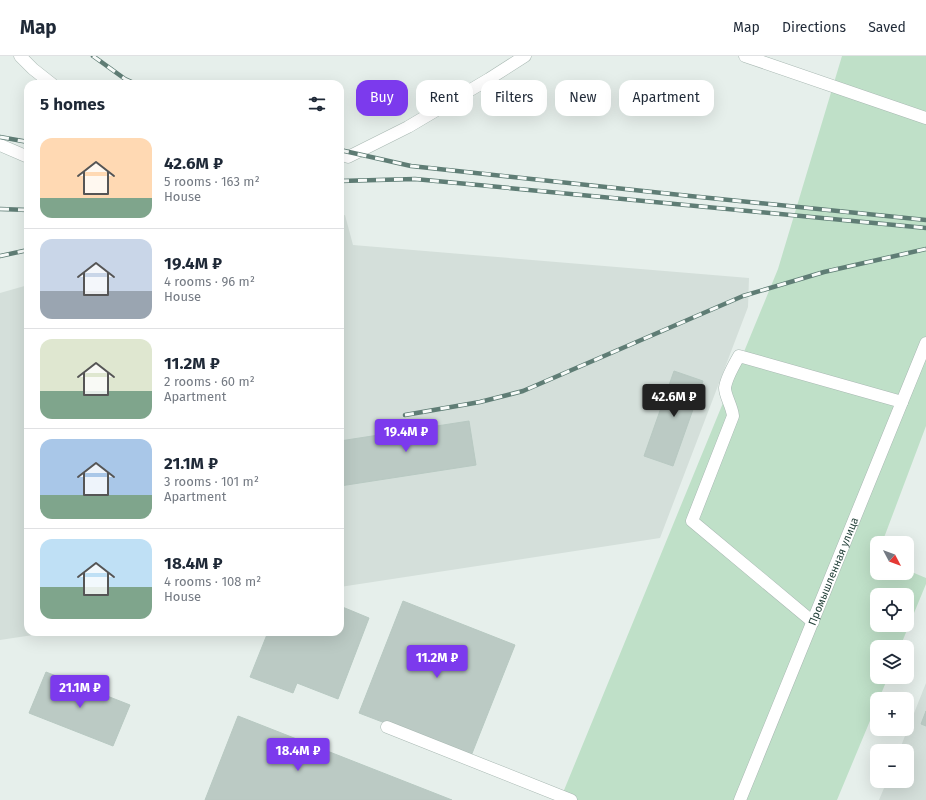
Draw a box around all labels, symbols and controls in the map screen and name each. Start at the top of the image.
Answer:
text: Map [20,16,57,39]
text: Map [733,19,760,36]
text: Directions [782,19,846,36]
text: Saved [868,19,906,36]
chip: Buy [356,80,408,116]
chip: Rent [416,80,473,116]
chip: Filters [481,80,547,116]
chip: New [555,80,611,116]
chip: Apartment [619,80,714,116]
icon: filters [306,93,328,115]
text: 5 homes [40,94,105,115]
text: 42.6M ₽ [164,153,223,174]
icon: home [72,154,120,202]
text: 5 rooms · 163 m² [164,174,260,189]
text: House [164,189,201,204]
text: 19.4M ₽ [164,253,222,274]
icon: home [72,255,120,303]
text: 4 rooms · 96 m² [164,274,255,289]
text: House [164,289,201,304]
text: 11.2M ₽ [164,353,220,374]
icon: home [72,355,120,403]
text: 2 rooms · 60 m² [164,374,255,389]
pin: 42.6M ₽ [637,384,711,418]
text: Apartment [164,389,226,404]
text: 42.6M ₽ [651,389,697,404]
pin: 19.4M ₽ [369,419,443,453]
text: 19.4M ₽ [384,424,428,439]
text: 21.1M ₽ [164,453,218,474]
icon: home [72,455,120,503]
text: 3 rooms · 101 m² [164,474,259,489]
text: Apartment [164,489,226,504]
street label: Промышленная улица [806,515,861,627]
north arrow [870,536,914,580]
map controls [870,536,914,788]
text: 18.4M ₽ [164,553,223,574]
icon: home [72,555,120,603]
text: 4 rooms · 108 m² [164,574,261,589]
button: locate [870,588,914,632]
text: House [164,589,201,604]
button: layers [870,640,914,684]
pin: 11.2M ₽ [400,645,474,679]
text: 11.2M ₽ [416,650,458,665]
pin: 21.1M ₽ [43,675,117,709]
text: 21.1M ₽ [59,680,101,695]
button: + [870,692,914,736]
pin: 18.4M ₽ [261,738,335,772]
text: 18.4M ₽ [276,743,320,758]
button: − [870,744,914,788]

